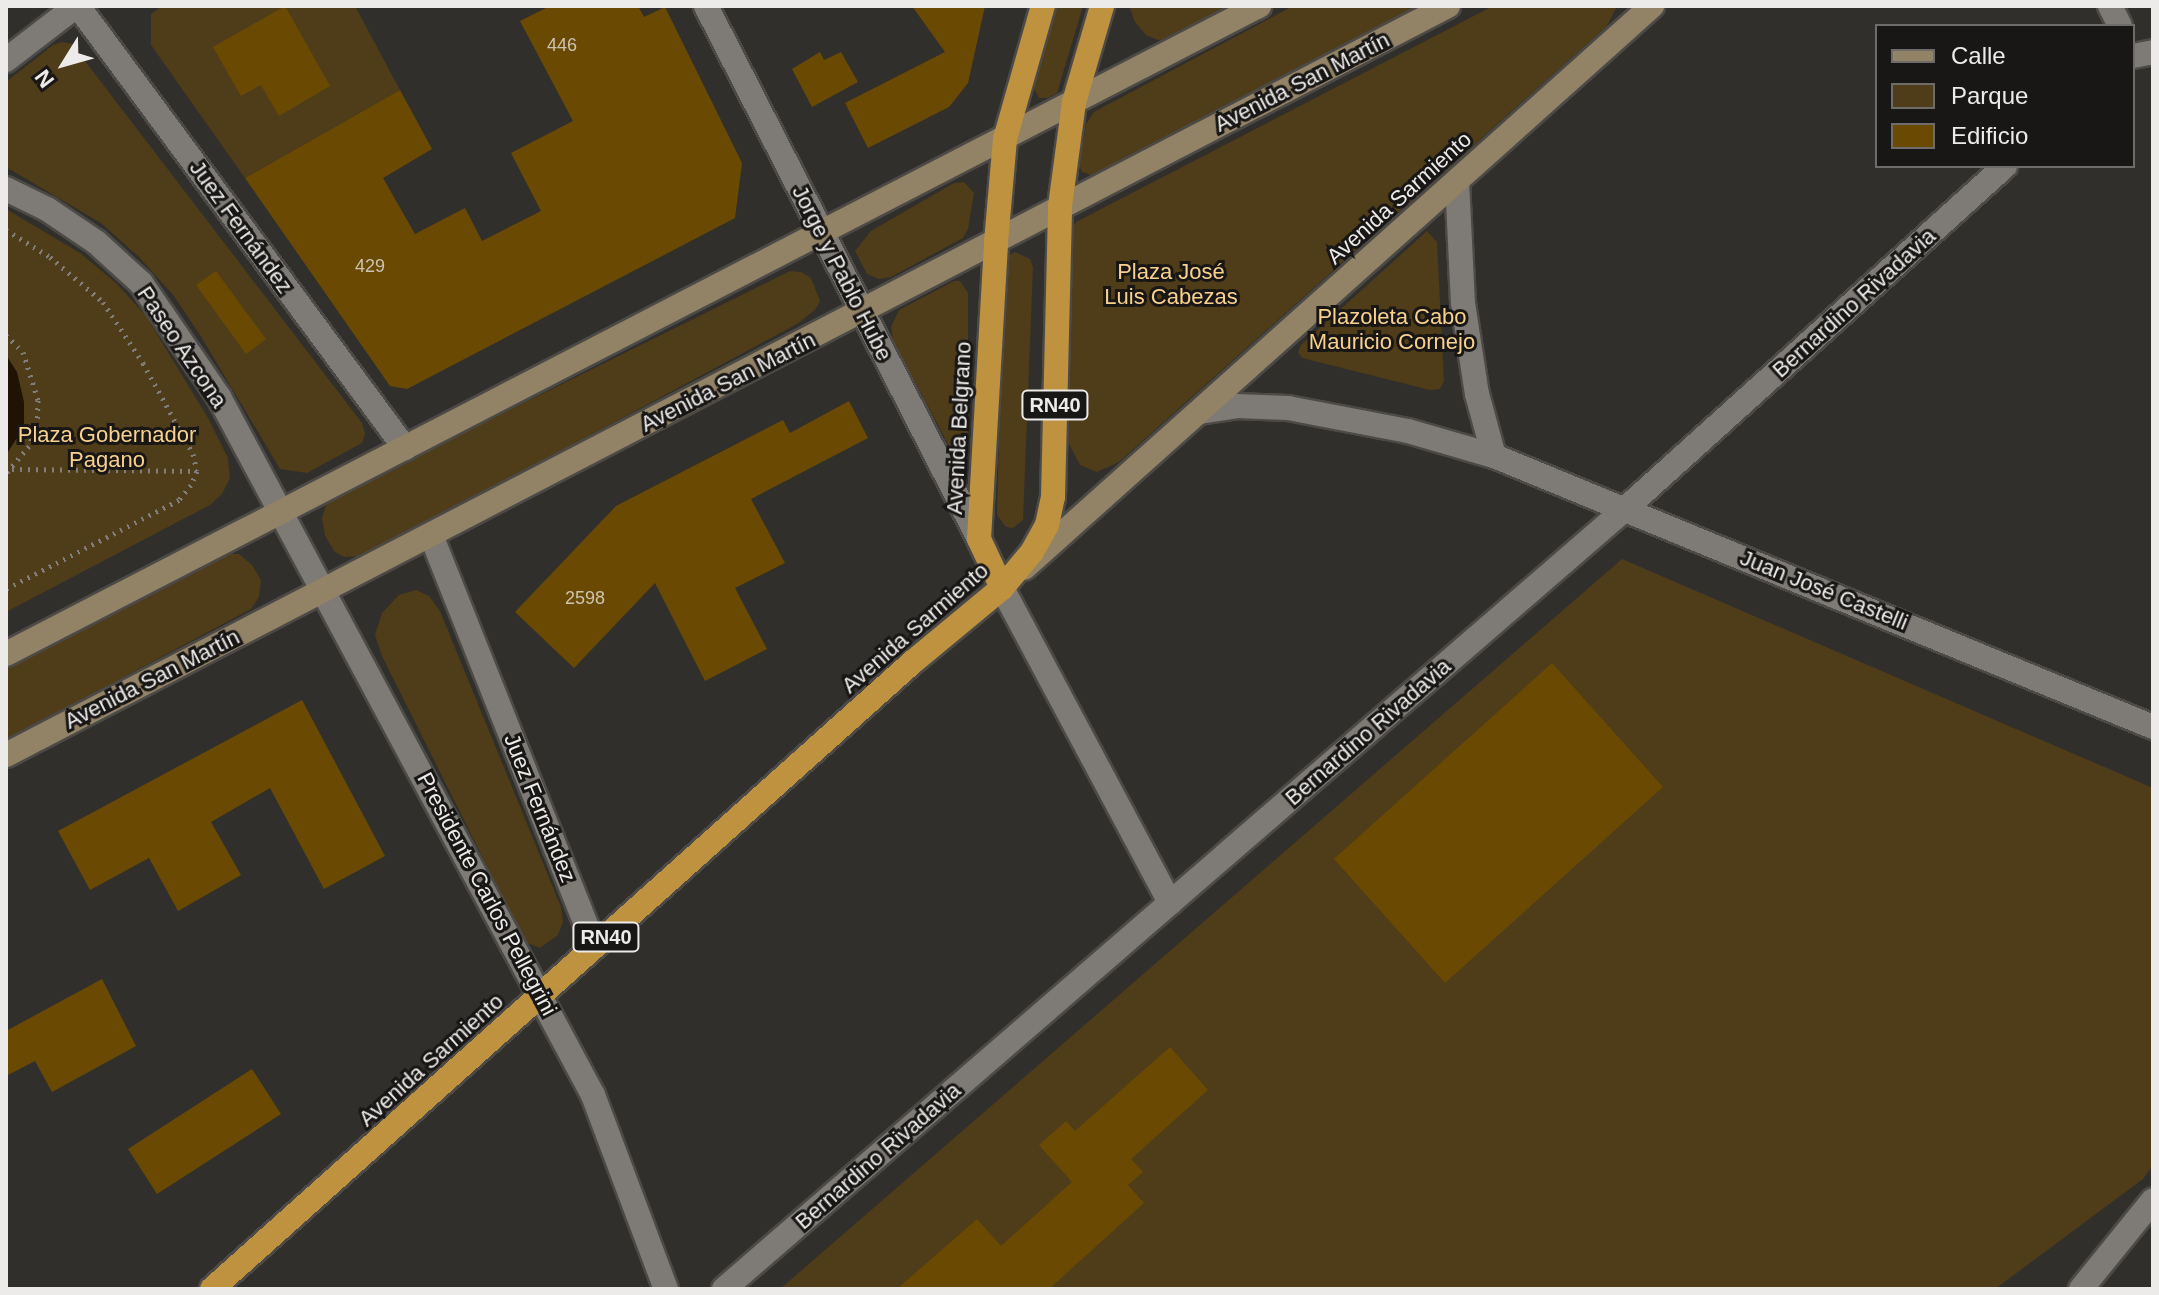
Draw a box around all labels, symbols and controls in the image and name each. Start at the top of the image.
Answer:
north arrow [24,24,104,104]
legend [1875,24,2135,168]
street label: Avenida San Martín [1210,26,1394,138]
house number: 446 [547,34,577,56]
text: Calle [1951,42,2006,69]
text: N [30,65,59,93]
text: Parque [1951,82,2028,109]
text: Edificio [1951,122,2028,149]
street label: Avenida Sarmiento [1321,126,1477,270]
street label: Juez Fernández [184,155,298,299]
street label: Jorge y Pablo Hube [786,181,898,365]
street label: Bernardino Rivadavia [1767,223,1941,383]
house number: 429 [355,255,385,277]
park label: Plaza José Luis Cabezas [1104,258,1238,310]
street label: Paseo Azcona [131,281,233,413]
park label: Plazoleta Cabo Mauricio Cornejo [1309,303,1475,354]
street label: Avenida San Martín [636,326,820,438]
street label: Avenida Belgrano [941,341,977,515]
road number: RN40 [1021,389,1089,421]
park label: Plaza Gobernador Pagano [18,421,196,472]
street label: Juan José Castelli [1736,544,1912,636]
street label: Avenida Sarmiento [836,557,994,699]
house number: 2598 [565,587,605,609]
street label: Avenida San Martín [60,623,244,735]
street label: Bernardino Rivadavia [1280,653,1456,811]
street label: Juez Fernández [498,730,582,886]
street label: Presidente Carlos Pellegrini [412,768,562,1020]
road number: RN40 [572,921,640,953]
street label: Avenida Sarmiento [353,988,509,1132]
street label: Bernardino Rivadavia [790,1077,966,1235]

